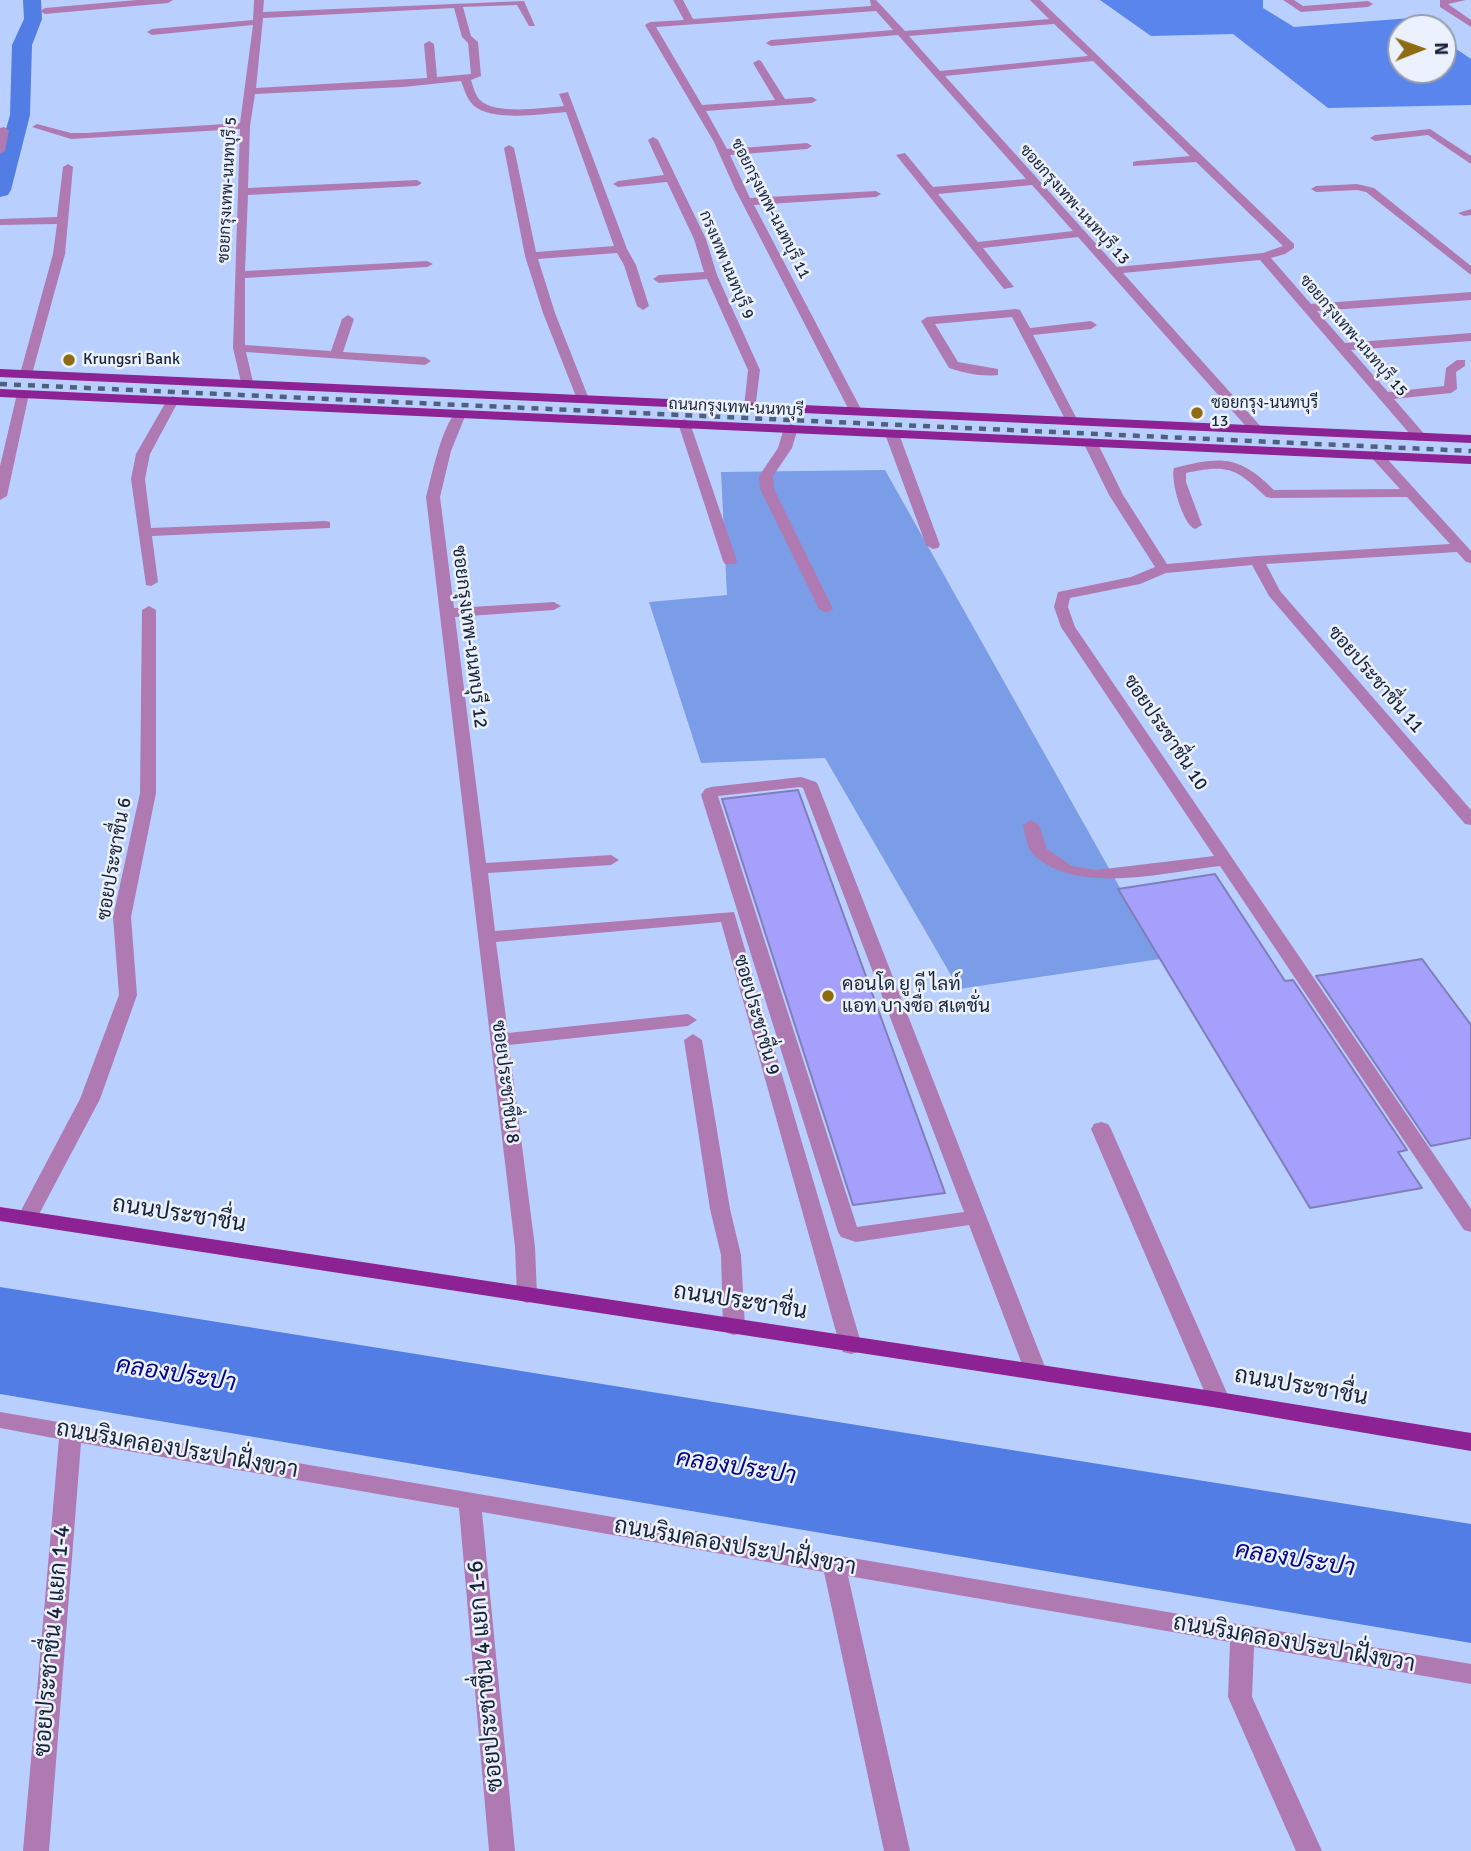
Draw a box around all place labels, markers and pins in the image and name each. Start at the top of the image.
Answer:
place label: Krungsri Bank [83,350,180,370]
marker: Krungsri Bank [61,352,77,368]
place label: ซอยกรุง-นนทบุรี 13 [1211,394,1318,432]
marker: ซอยกรุง-นนทบุรี 13 [1189,405,1205,421]
place label: คอนโด ยู ดี ไลท์ แอท บางซื่อ สเตชั่น [842,974,990,1018]
marker: คอนโด ยู ดี ไลท์ แอท บางซื่อ สเตชั่น [820,988,836,1004]

